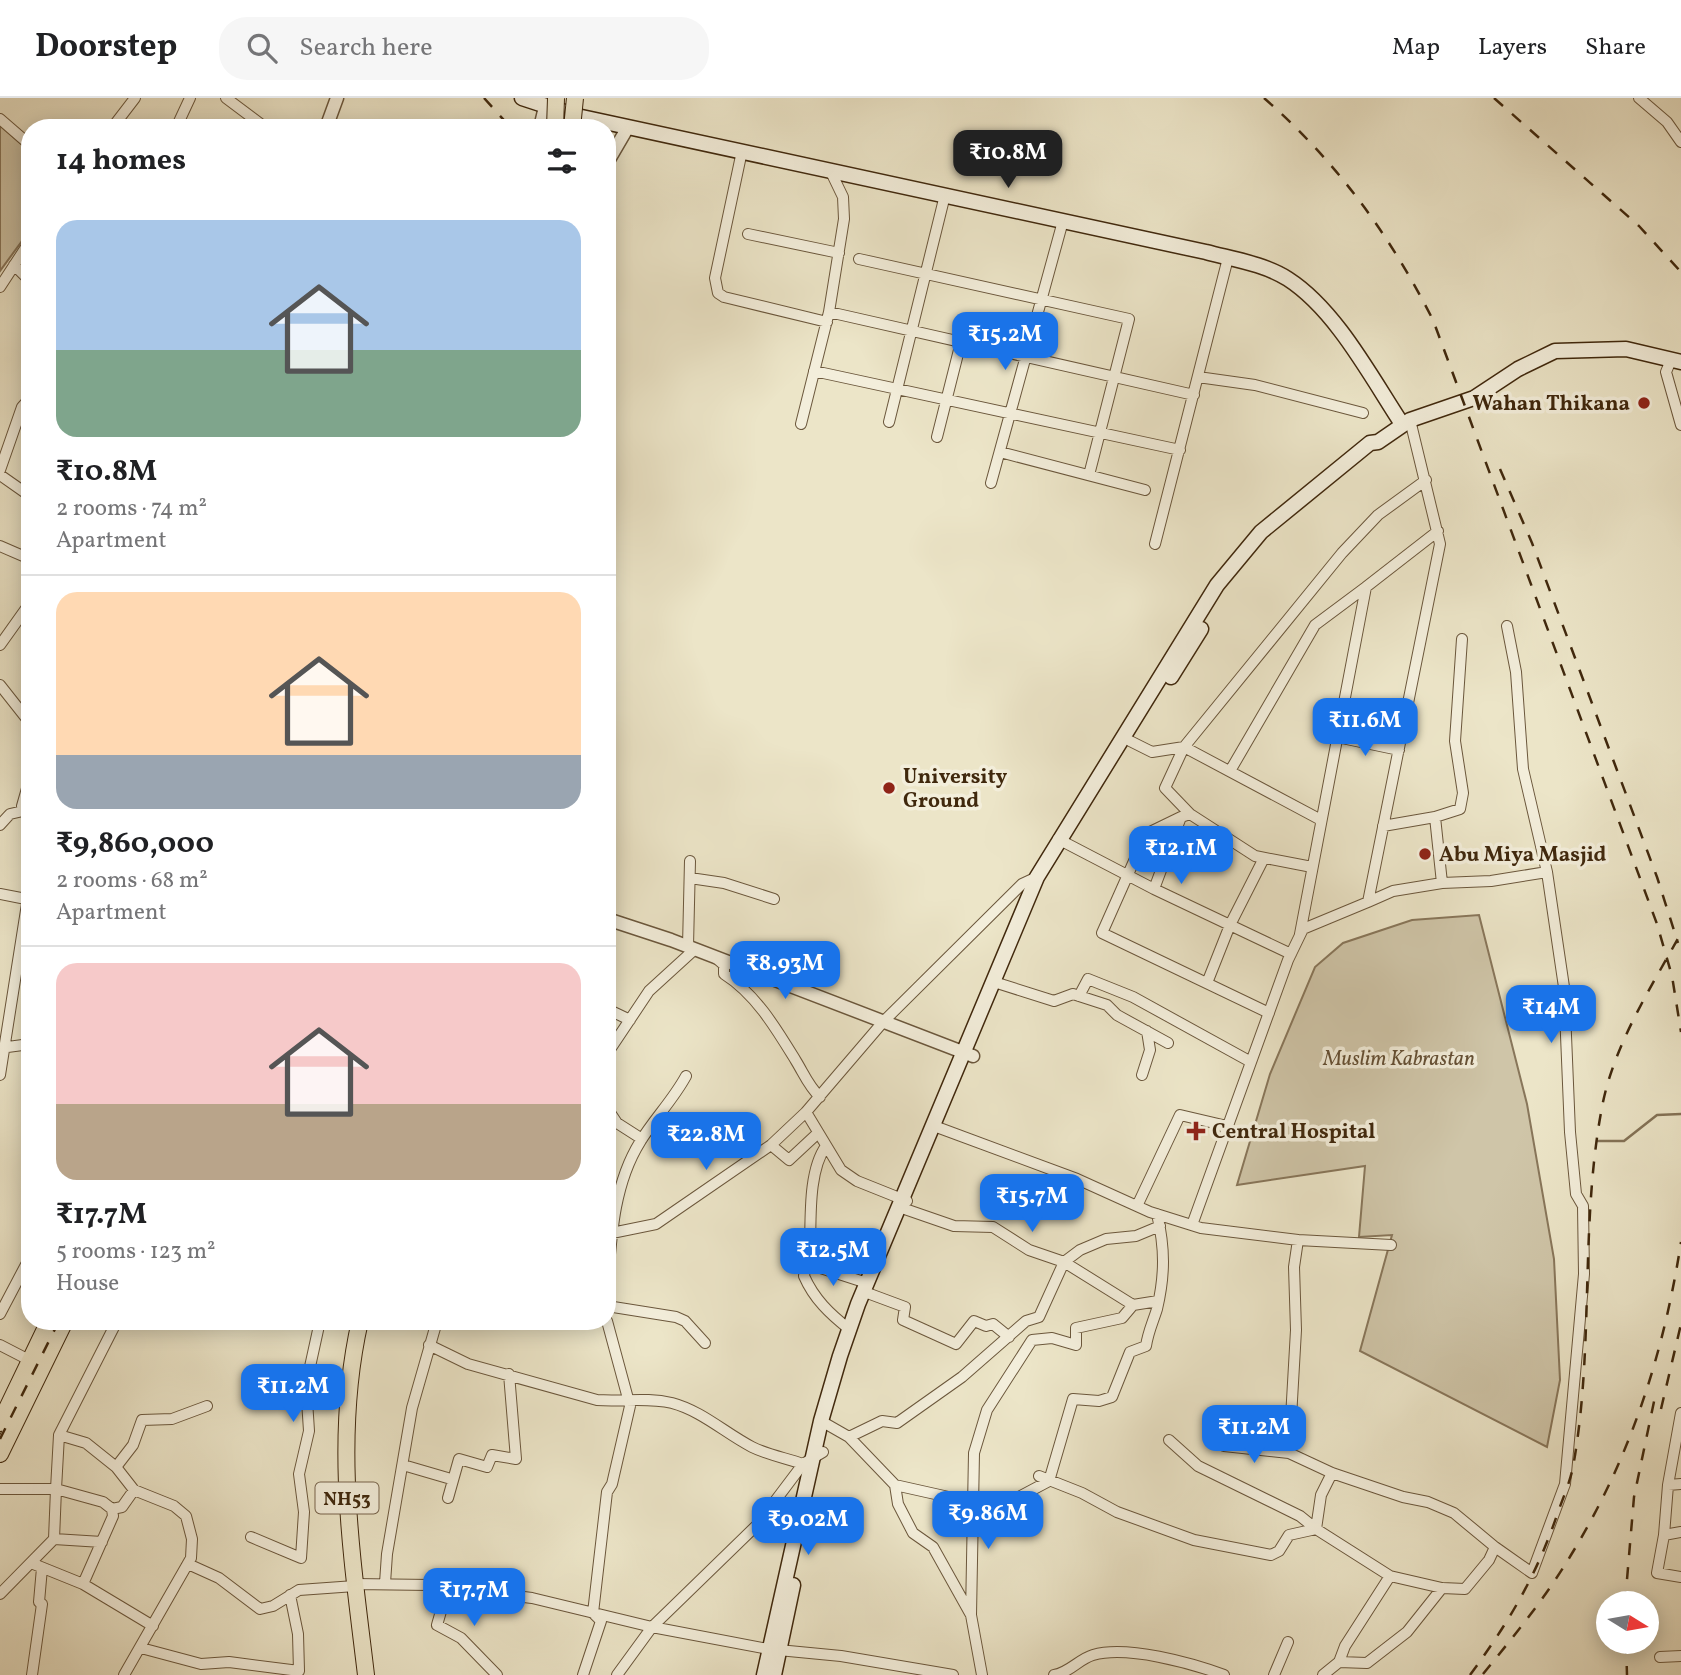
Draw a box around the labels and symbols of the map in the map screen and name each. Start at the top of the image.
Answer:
pin: ₹10.8M [951,130,1065,190]
pin: ₹15.2M [948,313,1062,372]
place label: Wahan Thikana [1472,390,1630,419]
marker: Wahan Thikana [1636,395,1652,411]
pin: ₹11.6M [1308,698,1422,758]
place label: University Ground [903,763,1008,816]
marker: University Ground [881,780,897,796]
pin: ₹12.1M [1124,826,1238,886]
place label: Abu Miya Masjid [1439,841,1607,870]
marker: Abu Miya Masjid [1417,846,1433,862]
pin: ₹8.93M [728,942,842,1001]
pin: ₹14M [1510,986,1592,1045]
park label: Muslim Kabrastan [1322,1045,1475,1074]
pin: ₹22.8M [649,1112,763,1172]
place label: Central Hospital [1212,1118,1376,1147]
marker: Central Hospital [1186,1121,1206,1141]
pin: ₹15.7M [975,1174,1089,1234]
pin: ₹12.5M [776,1228,890,1288]
pin: ₹11.2M [236,1364,350,1424]
pin: ₹11.2M [1197,1406,1311,1465]
road number: NH53 [316,1482,378,1514]
pin: ₹9.86M [931,1492,1045,1551]
pin: ₹9.02M [751,1498,865,1557]
pin: ₹17.7M [417,1568,531,1628]
north arrow [1596,1591,1659,1654]

